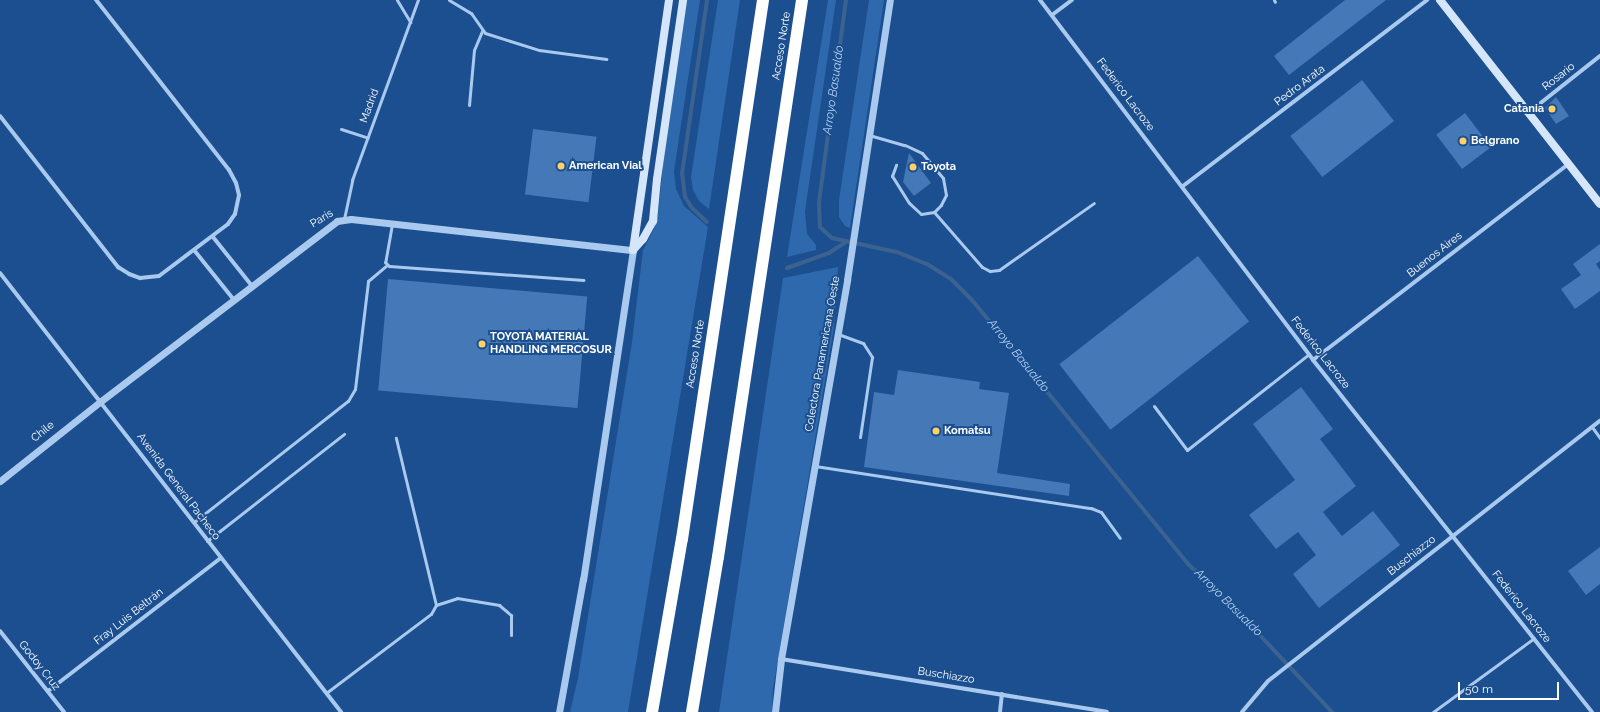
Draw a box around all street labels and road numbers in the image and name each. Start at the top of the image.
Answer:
street label: Acceso Norte [770,11,794,81]
street label: Federico Lacroze [1093,56,1157,134]
street label: Rosario [1540,60,1578,94]
street label: Pedro Arata [1272,63,1328,109]
street label: Madrid [358,87,382,125]
street label: París [308,207,336,231]
street label: Buenos Aires [1405,229,1465,281]
street label: Colectora Panamericana Oeste [803,275,843,433]
street label: Federico Lacroze [1288,314,1352,392]
street label: Acceso Norte [684,319,708,389]
street label: Chile [29,419,57,445]
street label: Avenida General Pacheco [133,431,223,543]
street label: Buschiazzo [1385,533,1439,579]
street label: Federico Lacroze [1489,568,1553,646]
street label: Fray Luis Beltrán [92,586,166,648]
street label: Godoy Cruz [15,638,63,694]
street label: Buschiazzo [917,665,975,687]

